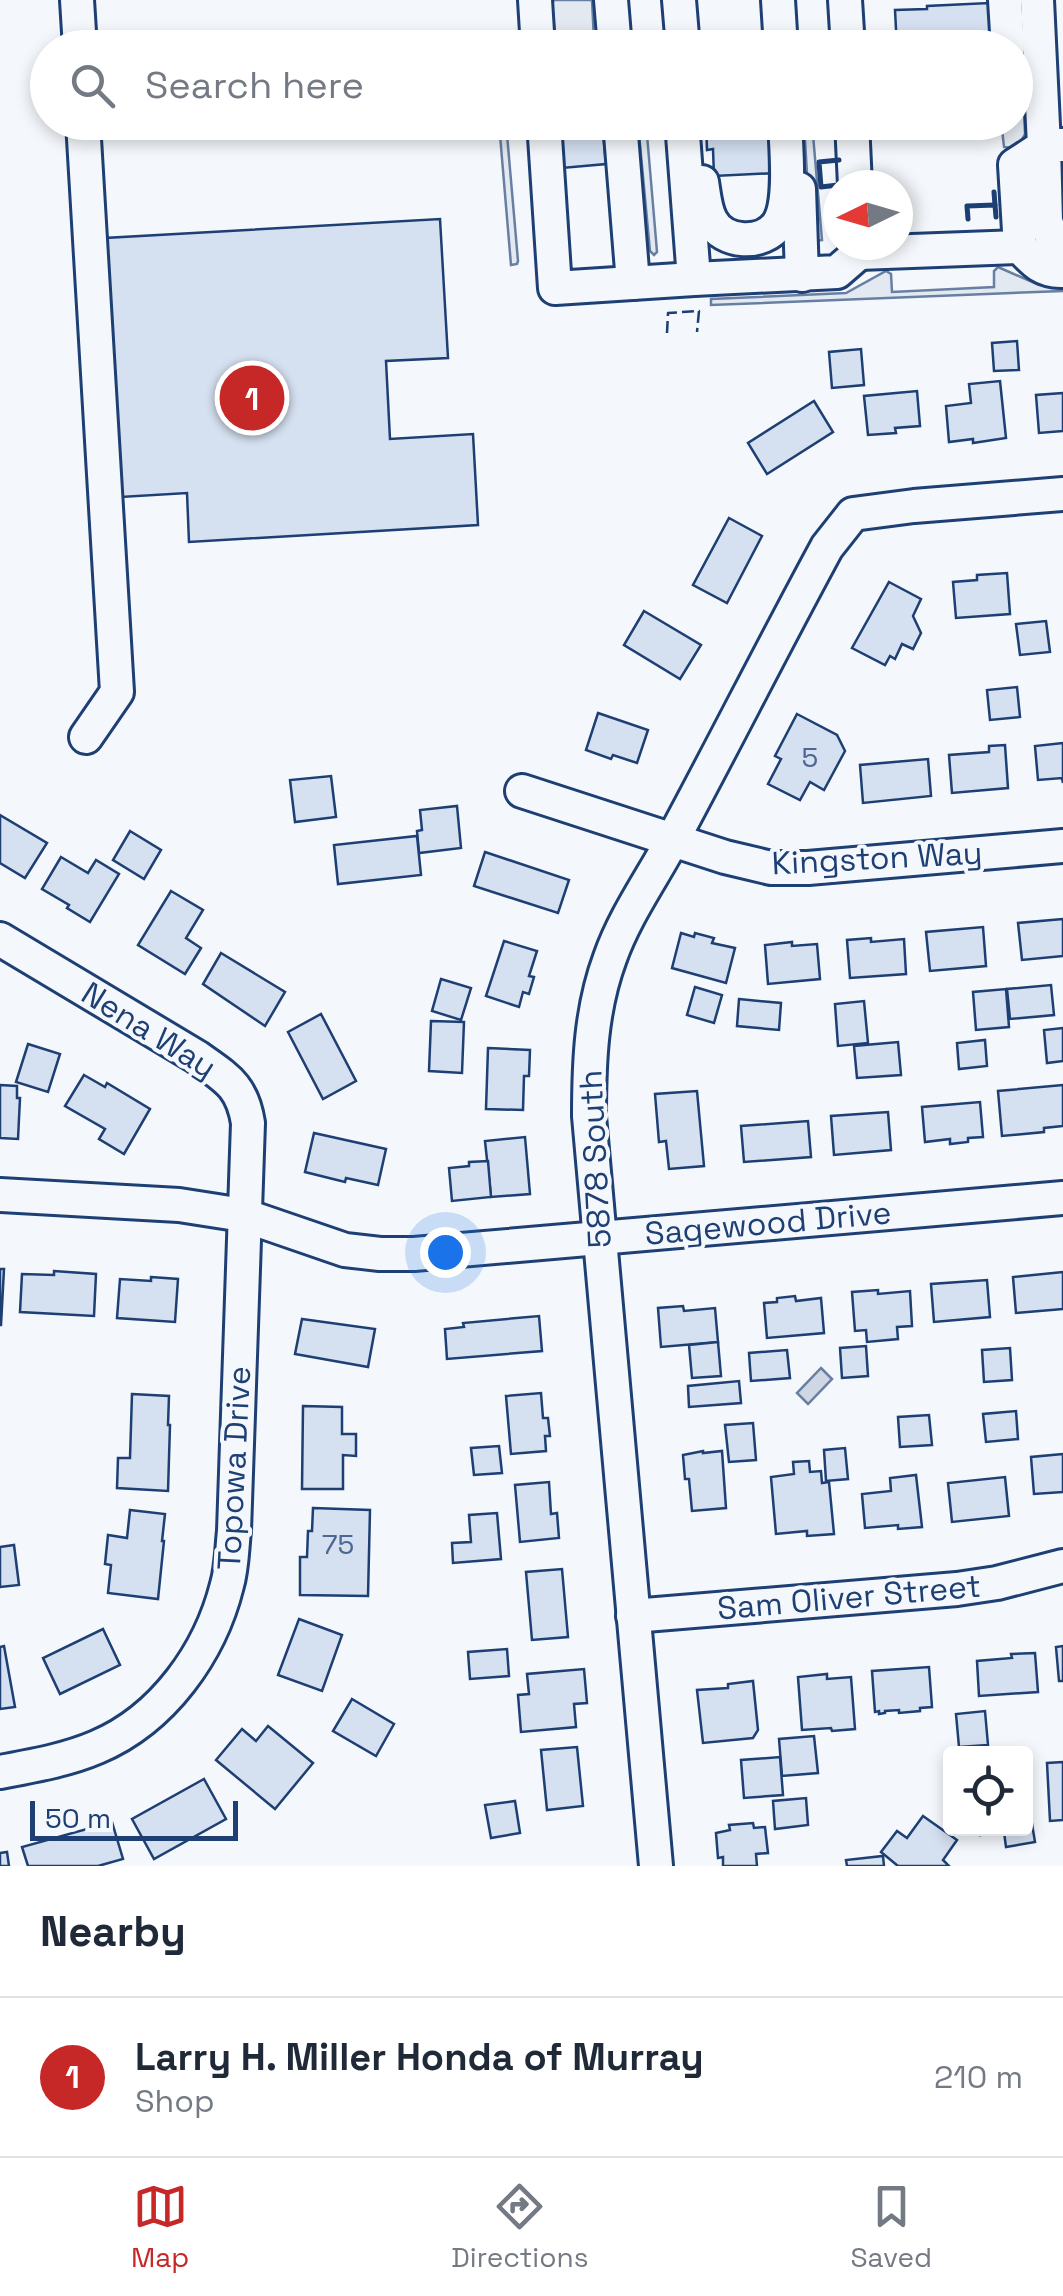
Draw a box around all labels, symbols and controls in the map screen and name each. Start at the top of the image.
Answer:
search box [30,30,1033,140]
icon: search [65,58,120,113]
text: Search here [145,61,364,109]
north arrow [823,170,913,260]
pin: 1 [220,360,284,436]
house number: 5 [802,739,818,775]
street label: Kingston Way [771,833,983,883]
street label: Nena Way [74,973,224,1087]
street label: 5878 South [570,1069,620,1249]
street label: Sagewood Drive [643,1192,893,1254]
your location [420,1227,471,1278]
street label: Topowa Drive [209,1365,259,1571]
house number: 75 [322,1526,354,1562]
street label: Sam Oliver Street [716,1566,982,1628]
map controls [943,1746,1033,1836]
button: locate [943,1746,1033,1836]
scale bar [30,1796,238,1840]
text: 50 m [45,1800,111,1836]
text: Nearby [40,1905,186,1958]
text: Larry H. Miller Honda of Murray [135,2033,704,2081]
text: 1 [65,2057,80,2097]
text: 210 m [934,2057,1023,2097]
text: Shop [135,2081,215,2121]
tab: Map [131,2179,189,2275]
tab: Directions [451,2179,588,2275]
tab: Saved [850,2179,932,2275]

